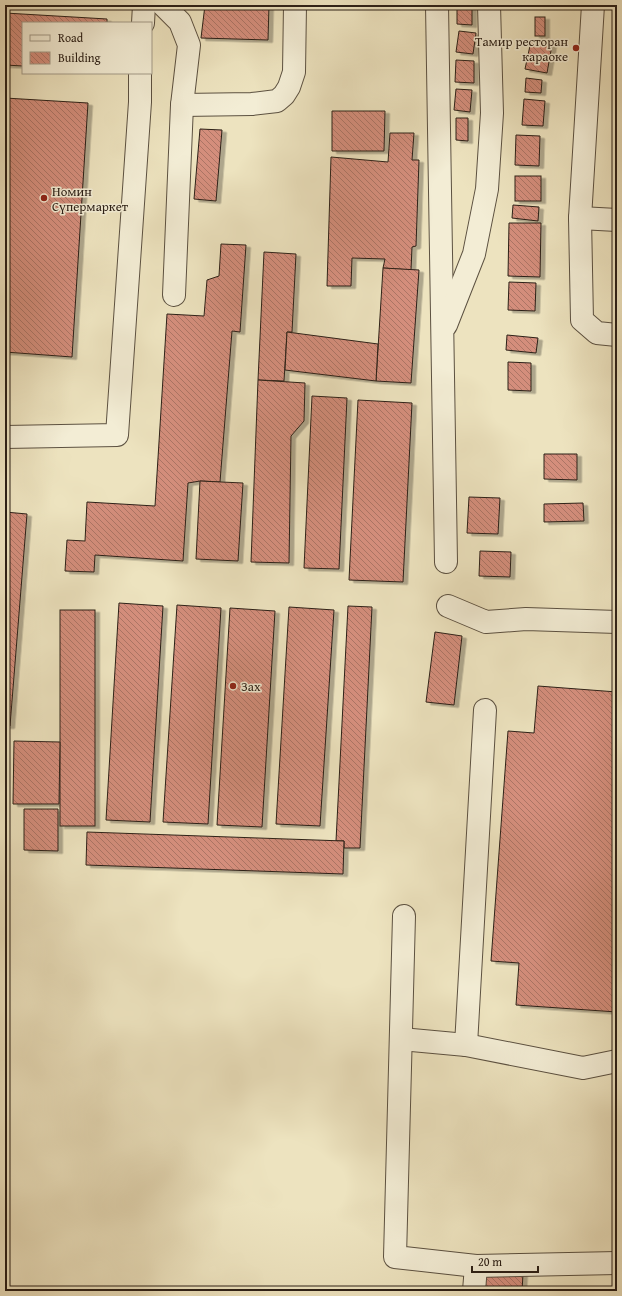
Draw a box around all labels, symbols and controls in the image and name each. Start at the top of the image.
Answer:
legend [22,22,152,74]
text: Road [58,29,84,46]
place label: Тамир ресторан караоке [475,32,568,66]
marker: Тамир ресторан караоке [571,43,581,53]
text: Building [58,49,101,66]
place label: Номин Сүпермаркет [52,182,129,216]
marker: Номин Сүпермаркет [39,193,49,203]
place label: Зах [241,677,261,696]
marker: Зах [228,681,238,691]
scale bar [472,1248,538,1274]
text: 20 m [478,1253,502,1270]

